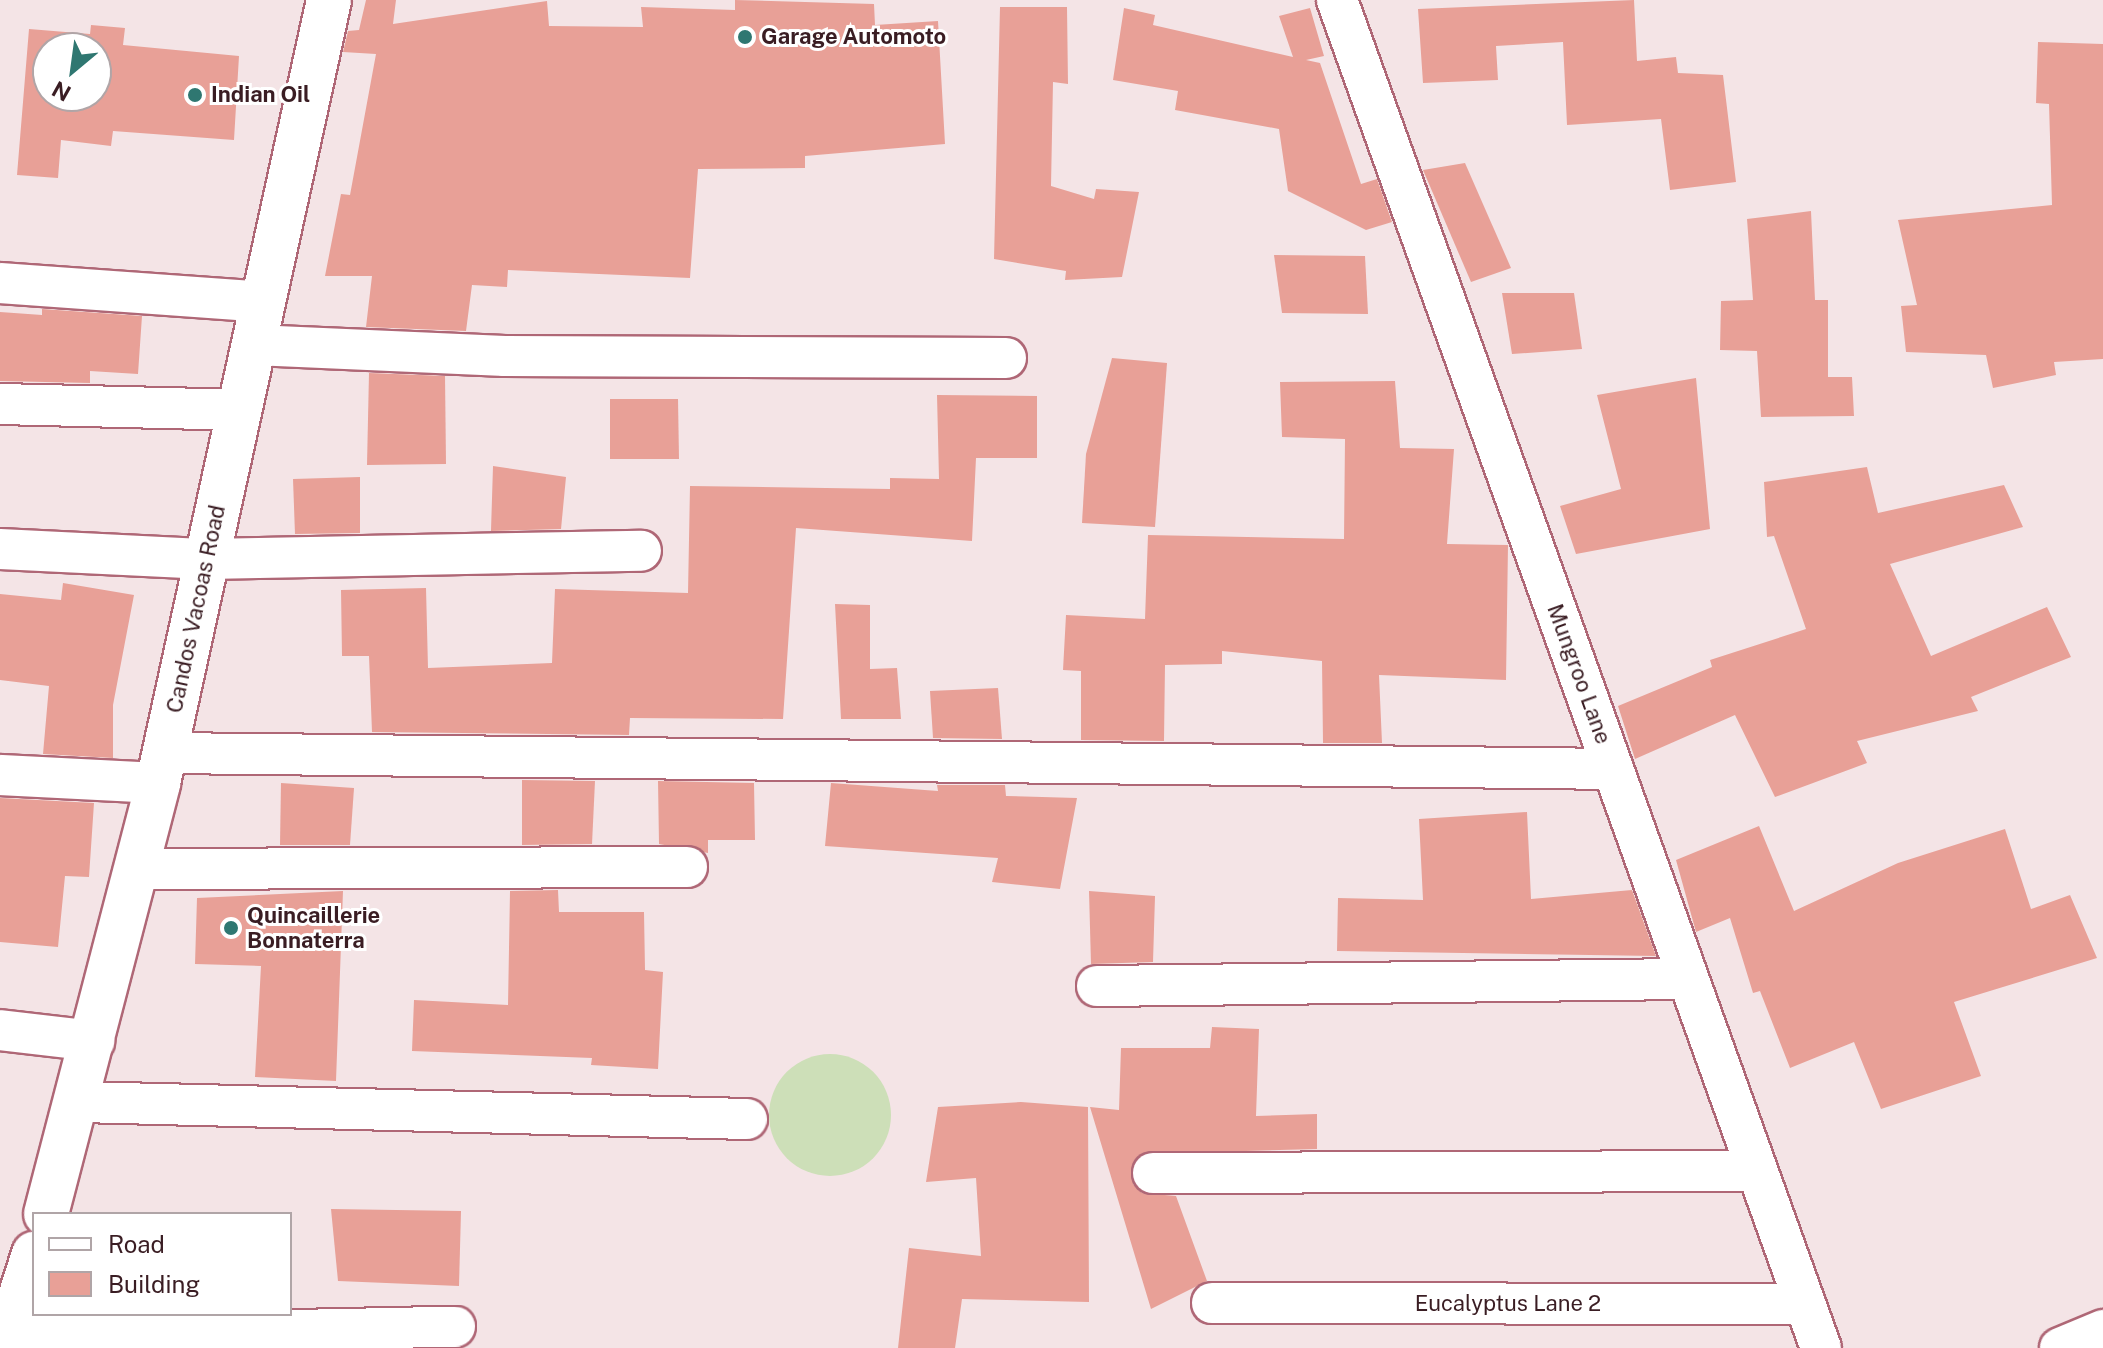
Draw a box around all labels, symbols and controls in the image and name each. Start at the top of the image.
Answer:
place label: Garage Automoto [761,24,946,50]
marker: Garage Automoto [736,28,754,46]
north arrow [32,32,112,112]
text: N [48,76,75,107]
place label: Indian Oil [211,82,310,108]
marker: Indian Oil [186,86,204,104]
street label: Candos Vacoas Road [161,502,231,716]
street label: Mungroo Lane [1541,600,1617,748]
place label: Quincaillerie Bonnaterra [247,902,380,954]
marker: Quincaillerie Bonnaterra [222,919,240,937]
legend [32,1212,292,1316]
text: Road [108,1230,165,1258]
text: Building [108,1270,200,1298]
street label: Eucalyptus Lane 2 [1415,1291,1601,1317]

